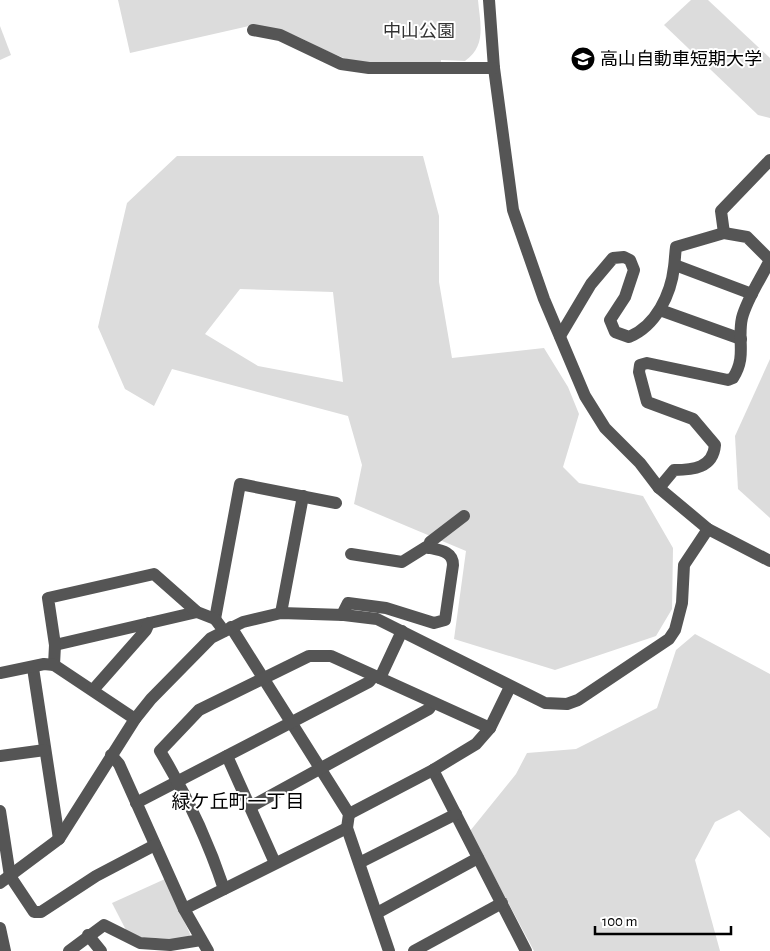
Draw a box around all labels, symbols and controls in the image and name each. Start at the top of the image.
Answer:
park label: 中山公園 [383,22,455,41]
school or university icon: 高山自動車短期大学 [570,46,596,72]
place label: 高山自動車短期大学 [600,49,762,69]
district label: 緑ケ丘町一丁目 [171,792,305,812]
scale bar [595,904,731,936]
text: 100 m [602,914,637,929]

